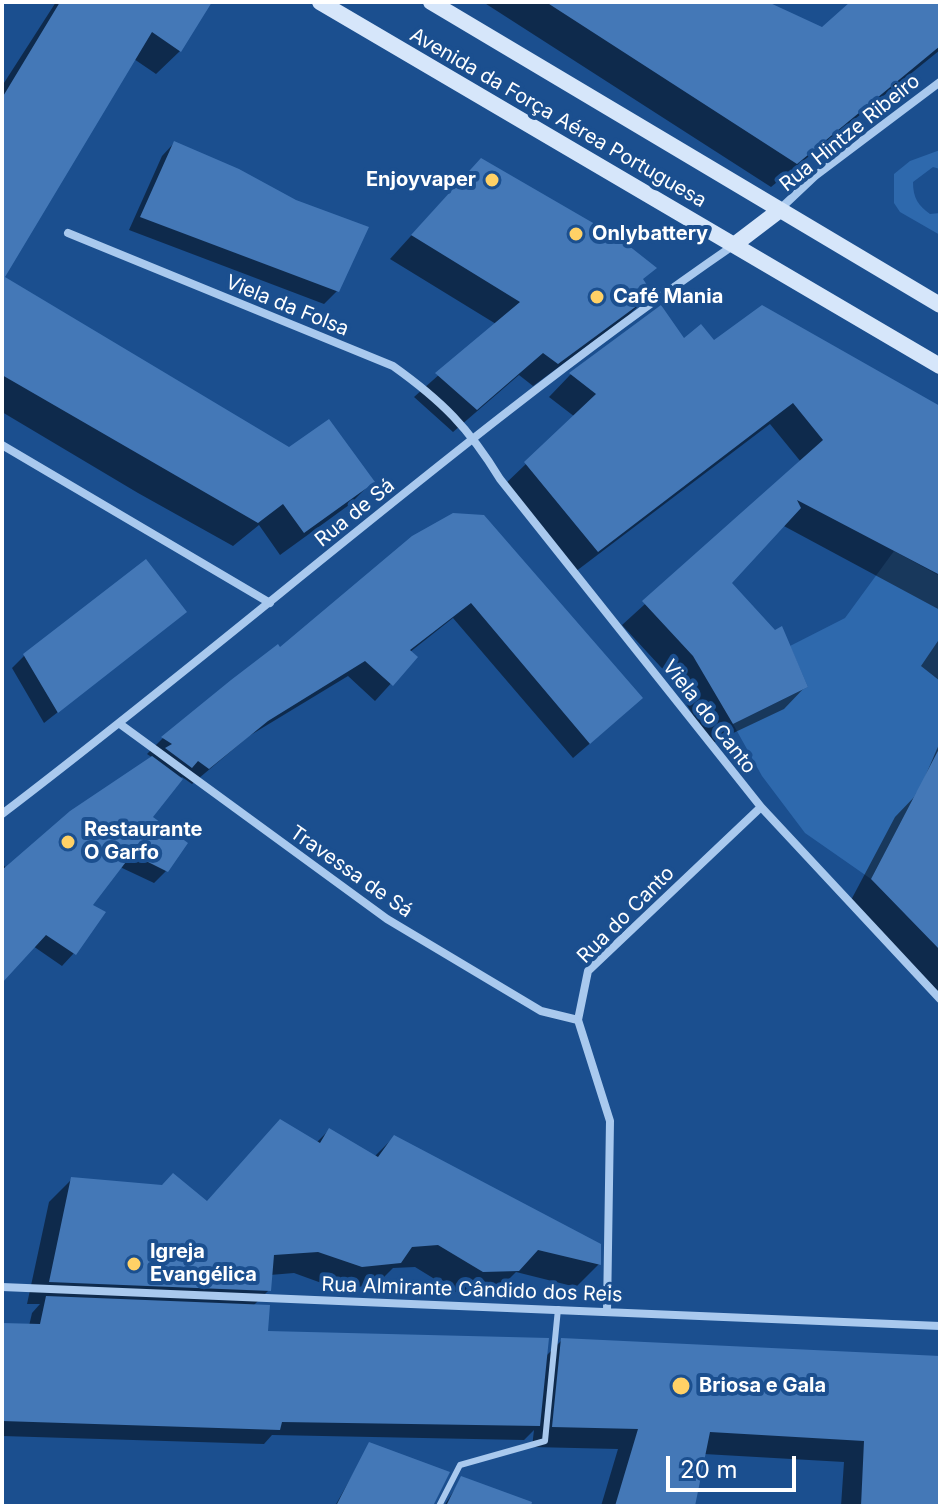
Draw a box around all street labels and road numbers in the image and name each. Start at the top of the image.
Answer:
street label: Avenida da Força Aérea Portuguesa [406,23,710,213]
street label: Rua Hintze Ribeiro [775,69,925,197]
street label: Viela da Folsa [222,270,352,342]
street label: Rua de Sá [310,474,400,552]
street label: Viela do Canto [657,655,761,779]
street label: Travessa de Sá [285,821,417,923]
street label: Rua do Canto [572,861,680,969]
street label: Rua Almirante Cândido dos Reis [321,1273,623,1307]

